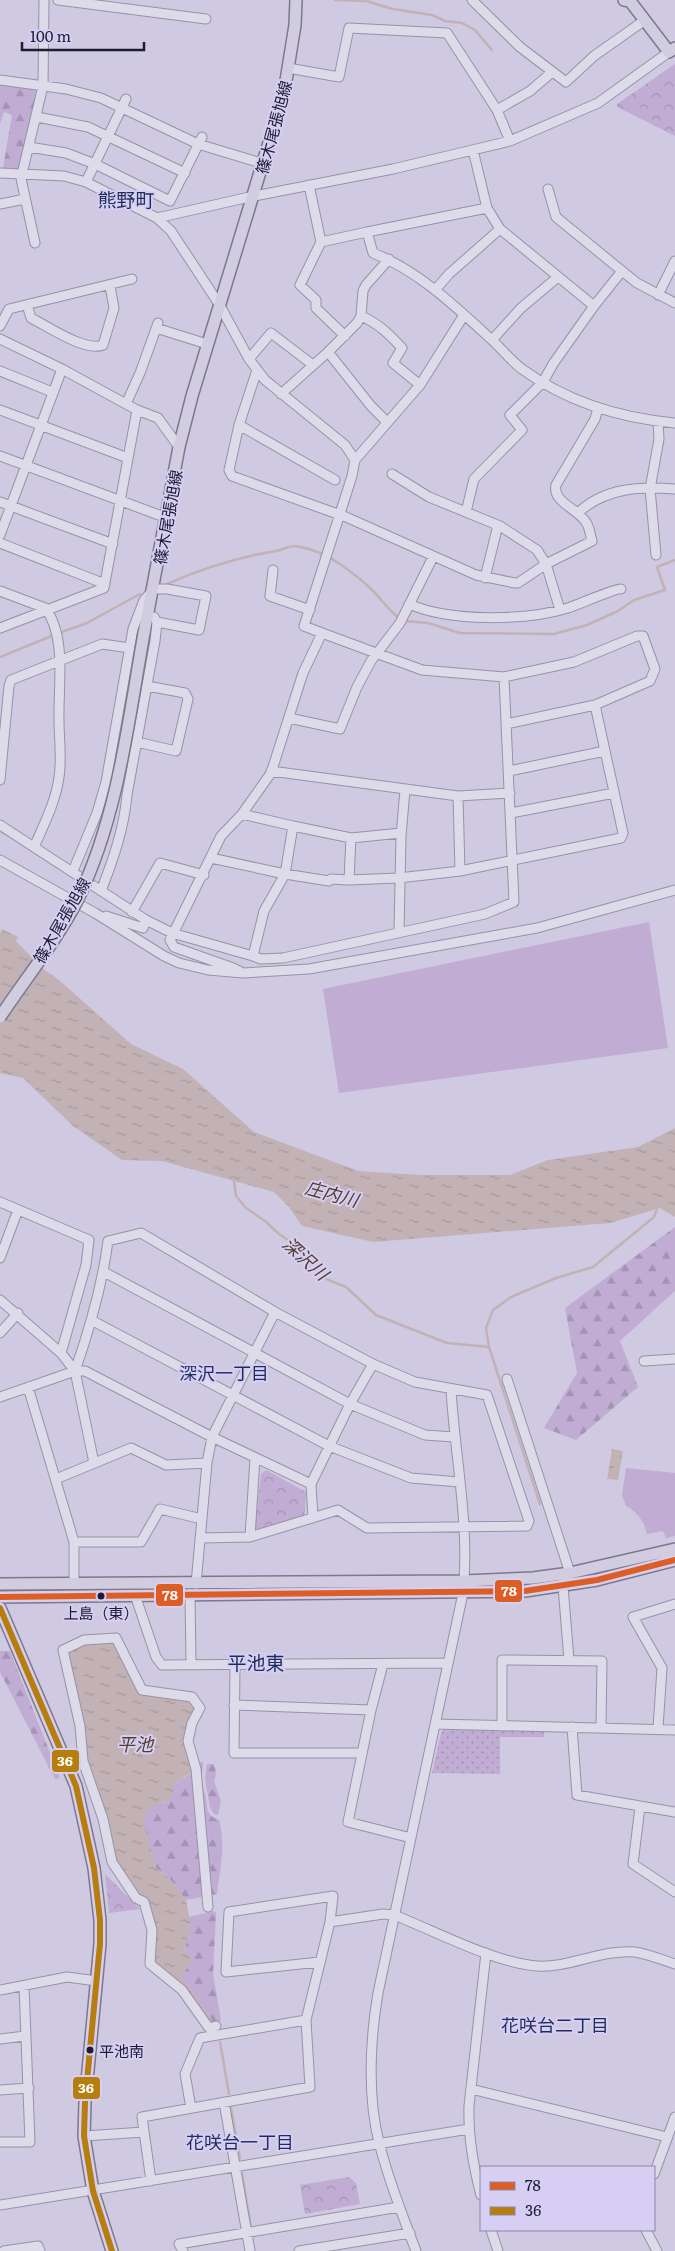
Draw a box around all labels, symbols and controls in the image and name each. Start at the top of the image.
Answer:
scale bar [22,20,145,52]
text: 100 m [30,24,71,47]
street label: 篠木尾張旭線 [249,78,297,176]
district label: 熊野町 [97,185,155,213]
street label: 篠木尾張旭線 [147,468,187,566]
street label: 篠木尾張旭線 [27,872,95,968]
water label: 庄内川 [302,1173,364,1214]
water label: 深沢川 [277,1230,337,1287]
district label: 深沢一丁目 [179,1359,269,1386]
line badge: 78 [494,1579,523,1603]
text: 78 [501,1580,517,1600]
line badge: 78 [155,1583,184,1607]
text: 78 [162,1584,178,1604]
marker: 上島（東） [96,1591,106,1601]
place label: 上島（東） [63,1601,139,1624]
district label: 平池東 [227,1648,285,1676]
water label: 平池 [117,1730,155,1757]
line badge: 36 [51,1749,80,1773]
text: 36 [57,1750,73,1770]
district label: 花咲台二丁目 [501,2011,609,2038]
place label: 平池南 [99,2039,144,2062]
marker: 平池南 [85,2045,95,2055]
line badge: 36 [72,2076,101,2100]
text: 36 [78,2077,94,2097]
district label: 花咲台一丁目 [186,2128,294,2155]
legend [480,2166,655,2231]
text: 78 [525,2173,541,2196]
text: 36 [525,2198,541,2221]

